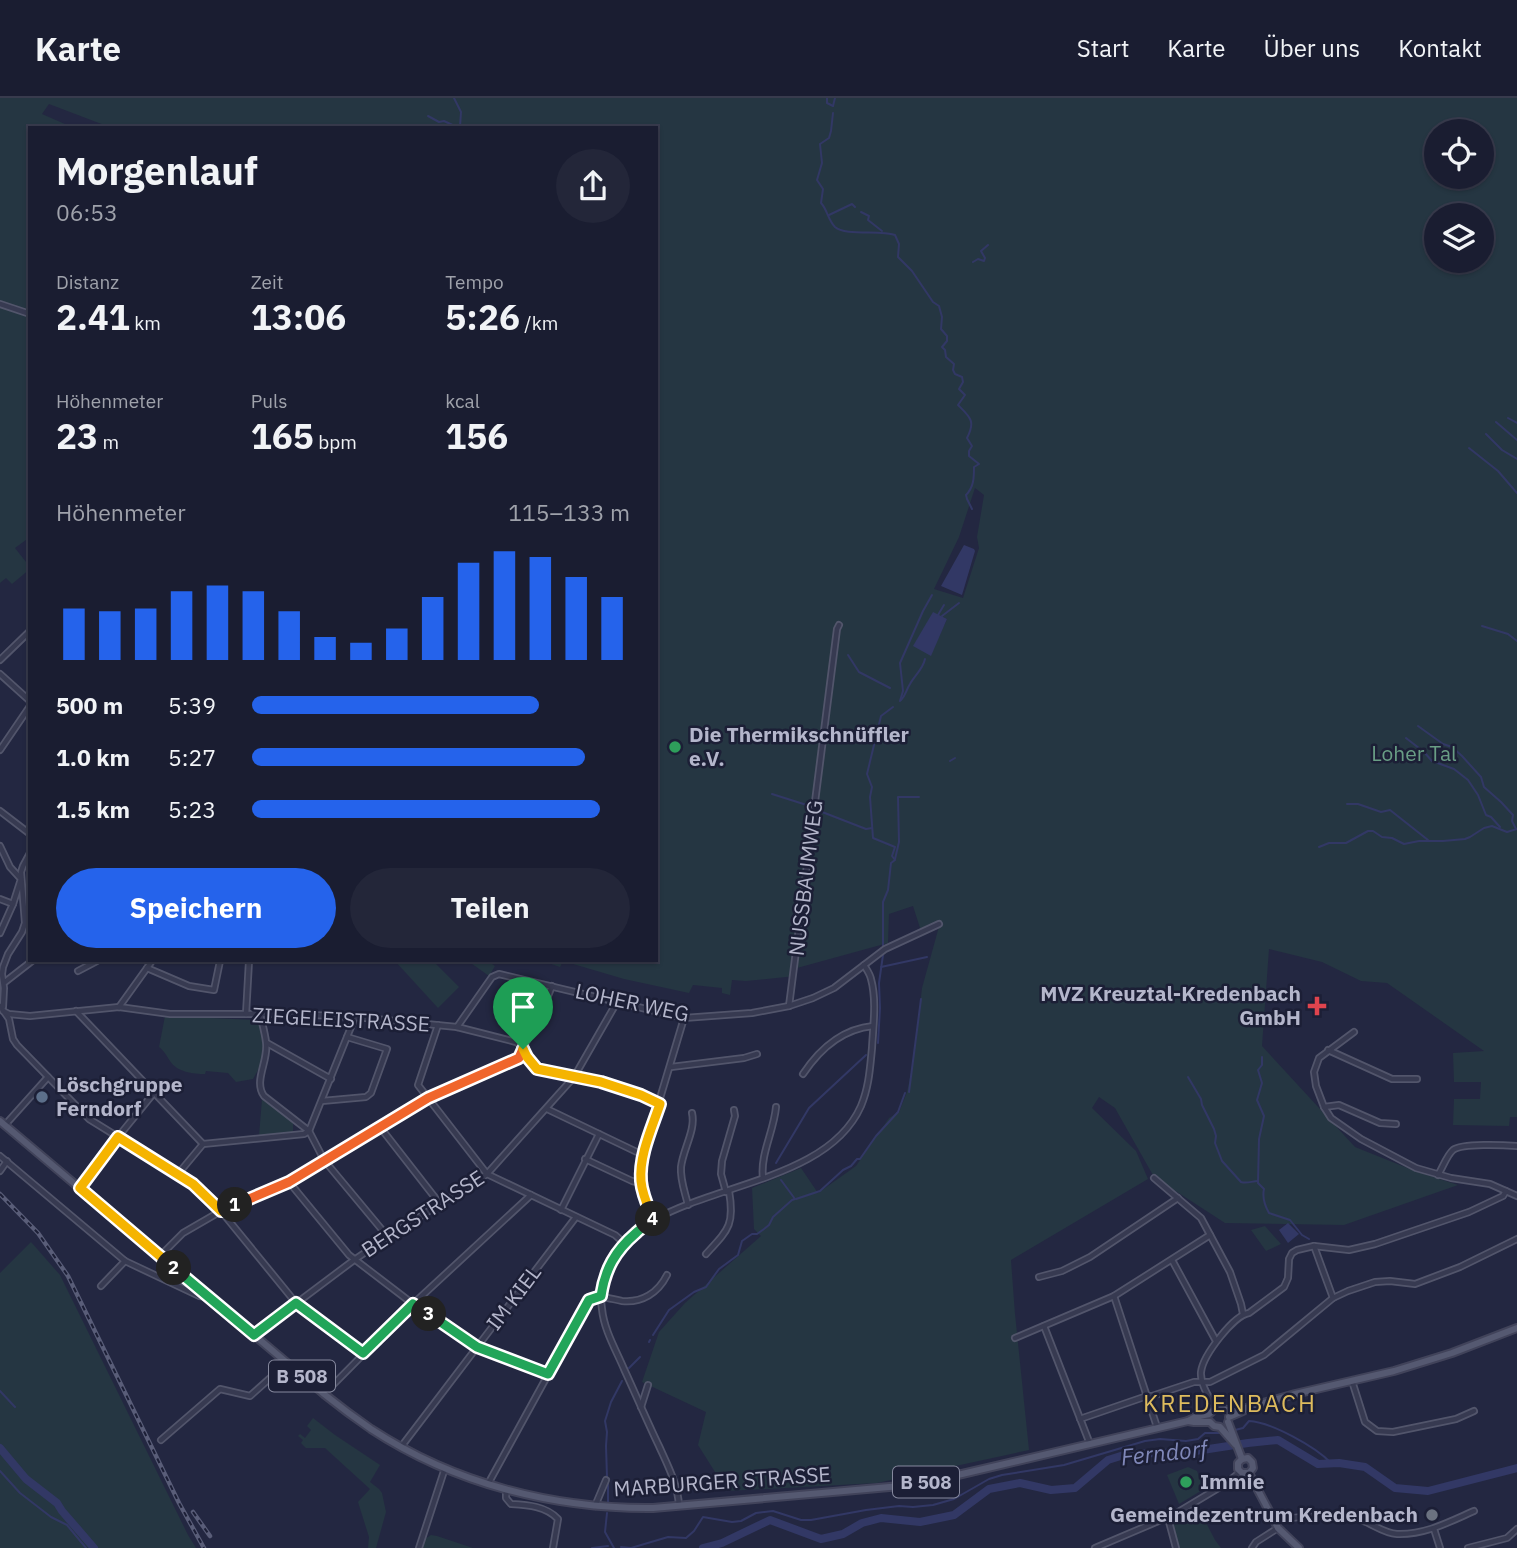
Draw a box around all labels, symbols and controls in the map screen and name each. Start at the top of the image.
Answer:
text: Karte [35,27,121,70]
text: Start [1077,32,1129,64]
text: Karte [1167,32,1225,64]
text: Über uns [1263,32,1360,64]
text: Kontakt [1398,32,1482,64]
map controls [1424,119,1494,273]
button: locate [1424,119,1494,189]
text: Morgenlauf [56,146,258,195]
button: share [556,149,630,223]
text: 06:53 [56,197,118,227]
button: layers [1424,203,1494,273]
text: Distanz [56,270,119,294]
text: Zeit [251,270,283,294]
text: Tempo [445,270,504,294]
text: 2.41 [56,294,130,340]
text: 13:06 [251,294,346,340]
text: 5:26 [445,294,520,340]
text: km [130,311,161,335]
text: /km [520,311,558,335]
text: Höhenmeter [56,389,163,413]
text: Puls [251,389,287,413]
text: kcal [445,389,480,413]
text: 23 [56,413,98,459]
text: 165 [251,413,314,459]
text: 156 [445,413,508,459]
text: m [98,430,119,454]
text: bpm [314,430,357,454]
text: Höhenmeter [56,497,186,527]
text: 115–133 m [508,497,630,527]
text: 500 m [56,690,123,720]
text: 5:39 [168,690,216,720]
place label: Die Thermikschnüffler e.V. [689,720,910,772]
marker: Die Thermikschnüffler e.V. [667,739,683,755]
park label: Loher Tal [1371,739,1457,767]
text: 1.0 km [56,742,130,772]
text: 5:27 [168,742,216,772]
text: 1.5 km [56,794,130,824]
text: 5:23 [168,794,216,824]
street label: NUSSBAUMWEG [782,798,828,957]
button: Speichern [56,868,336,948]
button: Teilen [350,868,630,948]
street label: LOHER WEG [573,976,692,1028]
pin [493,977,553,1049]
place label: MVZ Kreuztal-Kredenbach GmbH [1040,979,1301,1031]
icon: arrive [504,988,542,1026]
marker: MVZ Kreuztal-Kredenbach GmbH [1307,996,1327,1016]
street label: ZIEGELEISTRASSE [251,1000,431,1038]
place label: Löschgruppe Ferndorf [56,1070,183,1122]
marker: Löschgruppe Ferndorf [34,1089,50,1105]
street label: BERGSTRASSE [356,1163,489,1263]
pin: 1 [218,1188,252,1222]
text: 1 [229,1192,240,1216]
pin: 4 [636,1202,670,1236]
text: 4 [647,1206,658,1230]
pin: 2 [156,1250,192,1286]
text: 2 [168,1255,179,1279]
street label: IM KIEL [479,1259,547,1336]
pin: 3 [412,1296,446,1332]
text: 3 [423,1301,434,1325]
road number: B 508 [269,1360,335,1392]
district label: KREDENBACH [1143,1387,1317,1419]
water label: Ferndorf [1119,1432,1210,1471]
street label: MARBURGER STRASSE [612,1459,831,1503]
road number: B 508 [893,1466,959,1498]
place label: Immie [1200,1467,1265,1495]
marker: Immie [1178,1474,1194,1490]
place label: Gemeindezentrum Kredenbach [1110,1500,1418,1528]
marker: Gemeindezentrum Kredenbach [1424,1507,1440,1523]

